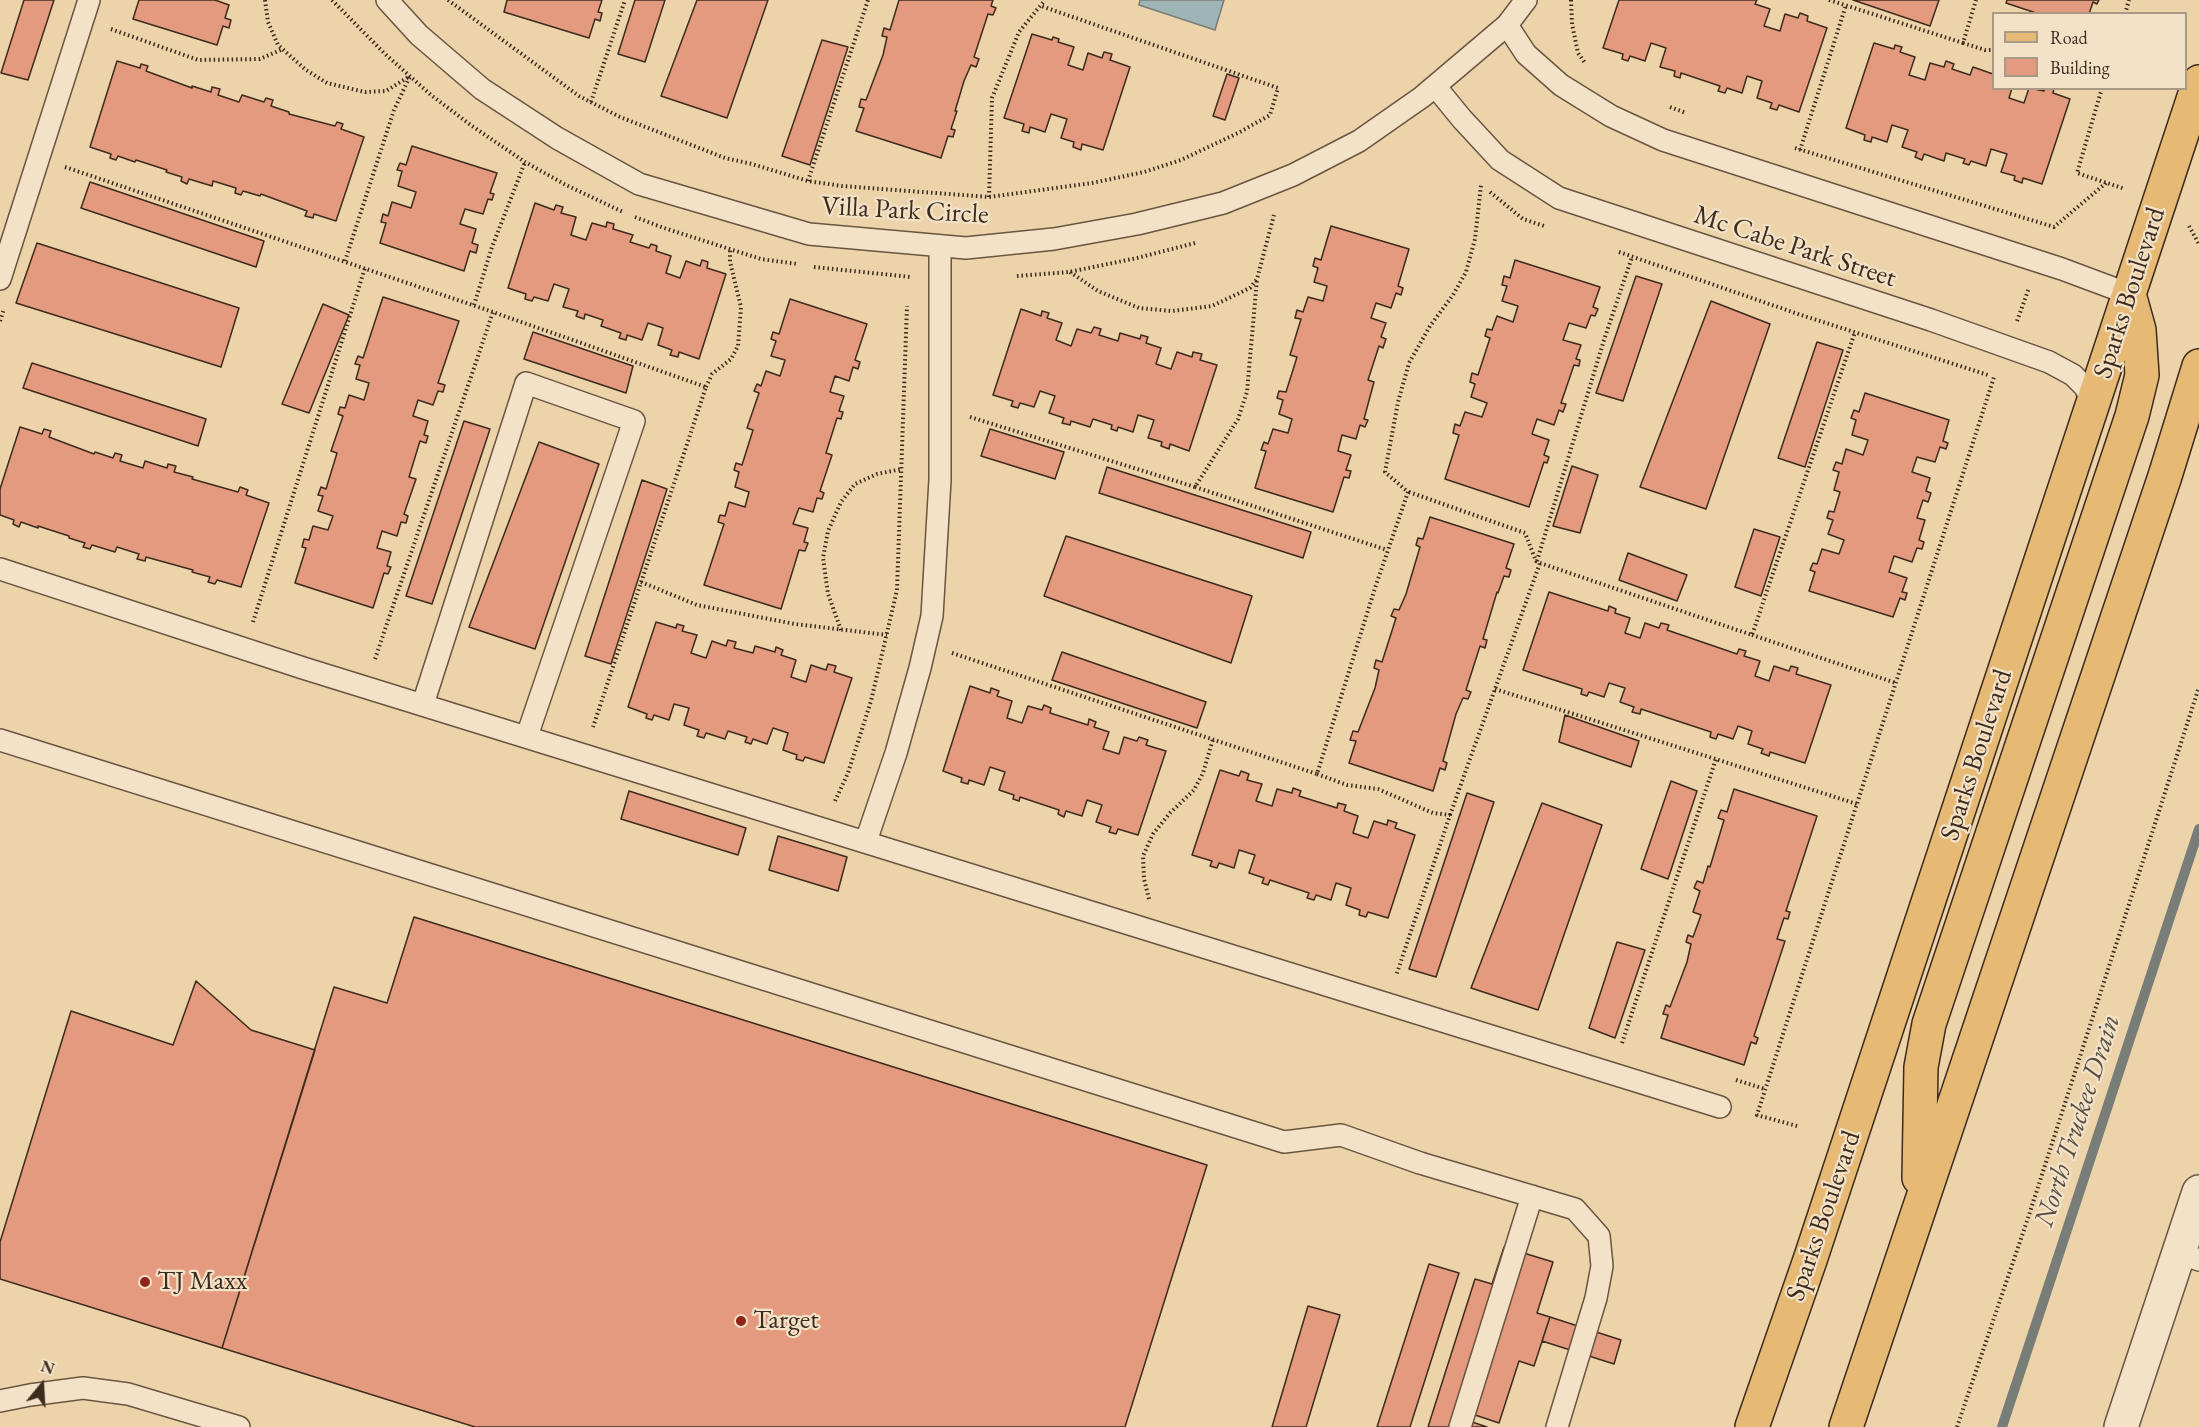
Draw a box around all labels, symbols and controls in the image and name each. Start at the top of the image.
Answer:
legend [1992,12,2187,90]
text: Road [2050,26,2088,49]
text: Building [2050,56,2110,79]
street label: Villa Park Circle [820,190,990,232]
street label: Mc Cabe Park Street [1690,199,1900,295]
street label: Sparks Boulevard [2087,203,2173,383]
street label: Sparks Boulevard [1934,665,2020,845]
water label: North Truckee Drain [2028,1011,2128,1231]
street label: Sparks Boulevard [1780,1127,1868,1305]
place label: TJ Maxx [157,1266,247,1298]
marker: TJ Maxx [138,1275,152,1289]
place label: Target [753,1305,819,1337]
marker: Target [734,1314,748,1328]
north arrow [12,1355,72,1415]
text: N [38,1355,57,1379]

